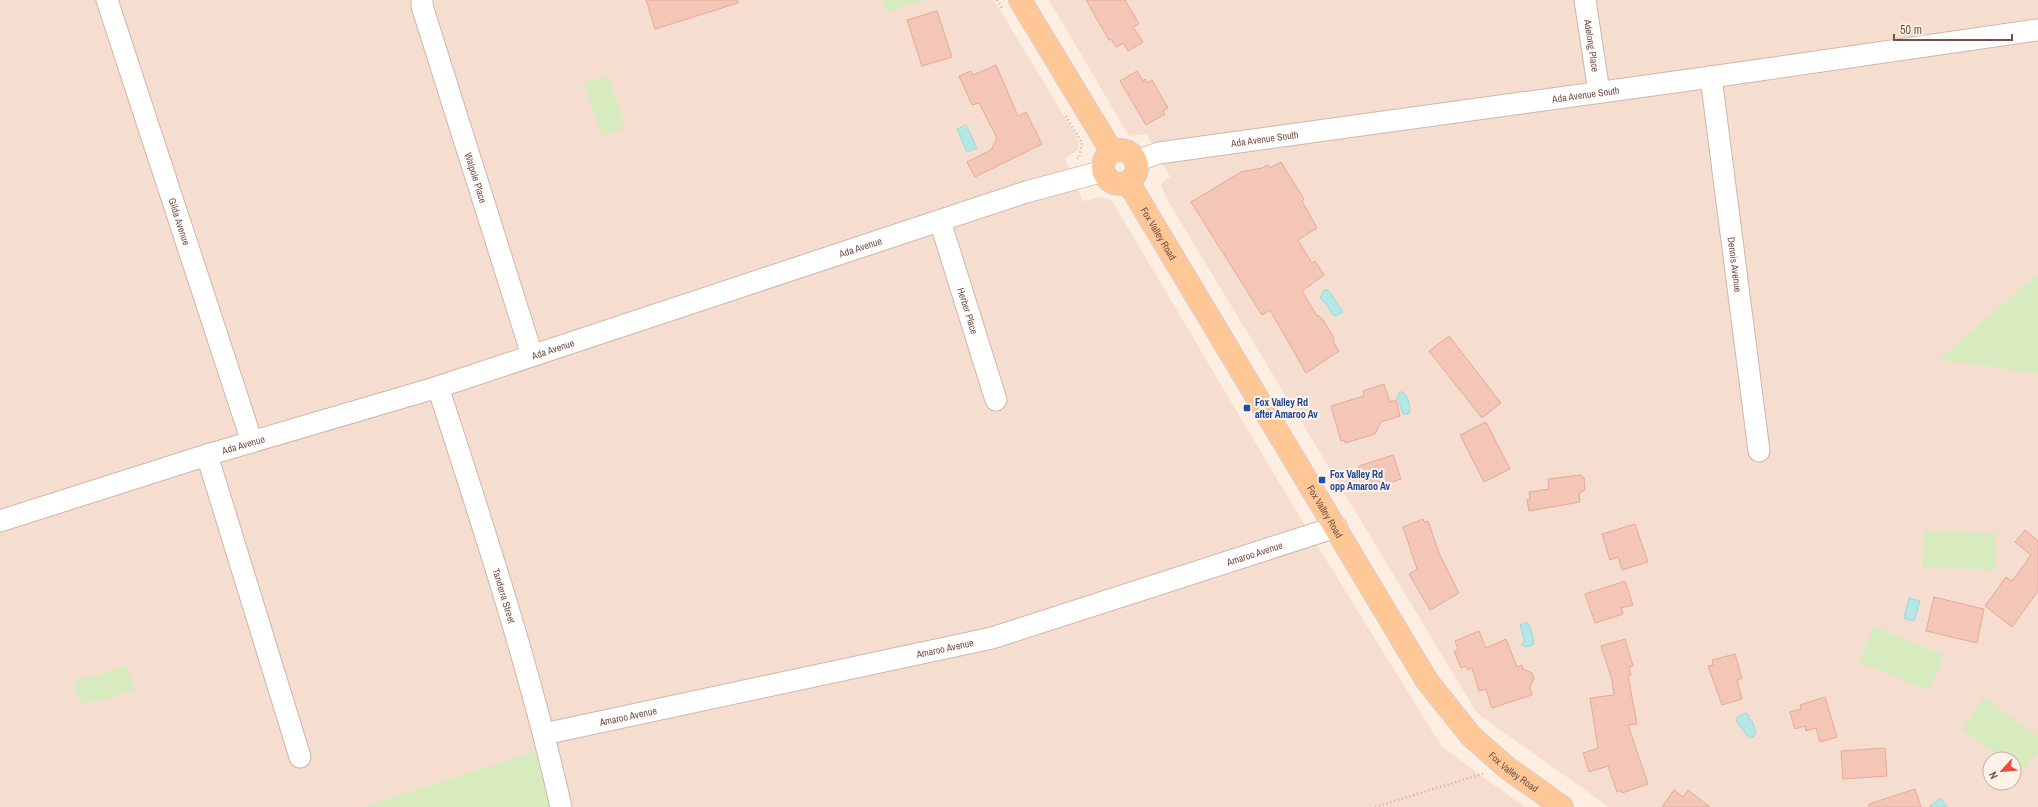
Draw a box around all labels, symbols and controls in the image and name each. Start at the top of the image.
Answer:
scale bar [1894,16,2012,42]
street label: Adelong Place [1581,17,1602,73]
text: 50 m [1900,22,1922,38]
street label: Ada Avenue South [1550,84,1620,106]
street label: Ada Avenue South [1229,128,1299,150]
street label: Walpole Place [462,151,490,205]
street label: Gilda Avenue [165,196,193,247]
street label: Fox Valley Road [1138,205,1179,262]
street label: Ada Avenue [837,234,884,261]
street label: Dennis Avenue [1725,236,1745,293]
street label: Herber Place [954,286,981,336]
street label: Ada Avenue [529,336,576,363]
place label: Fox Valley Rd after Amaroo Av [1255,396,1318,421]
marker: Fox Valley Rd after Amaroo Av [1242,403,1252,413]
street label: Ada Avenue [219,432,267,458]
place label: Fox Valley Rd opp Amaroo Av [1330,468,1391,493]
marker: Fox Valley Rd opp Amaroo Av [1317,475,1327,485]
street label: Fox Valley Road [1304,483,1346,540]
street label: Amaroo Avenue [1224,539,1285,569]
street label: Tanderra Street [489,567,518,626]
street label: Amaroo Avenue [914,636,975,661]
street label: Amaroo Avenue [597,704,658,729]
street label: Fox Valley Road [1486,749,1541,795]
north arrow [1982,751,2022,791]
text: N [1985,769,2001,782]

